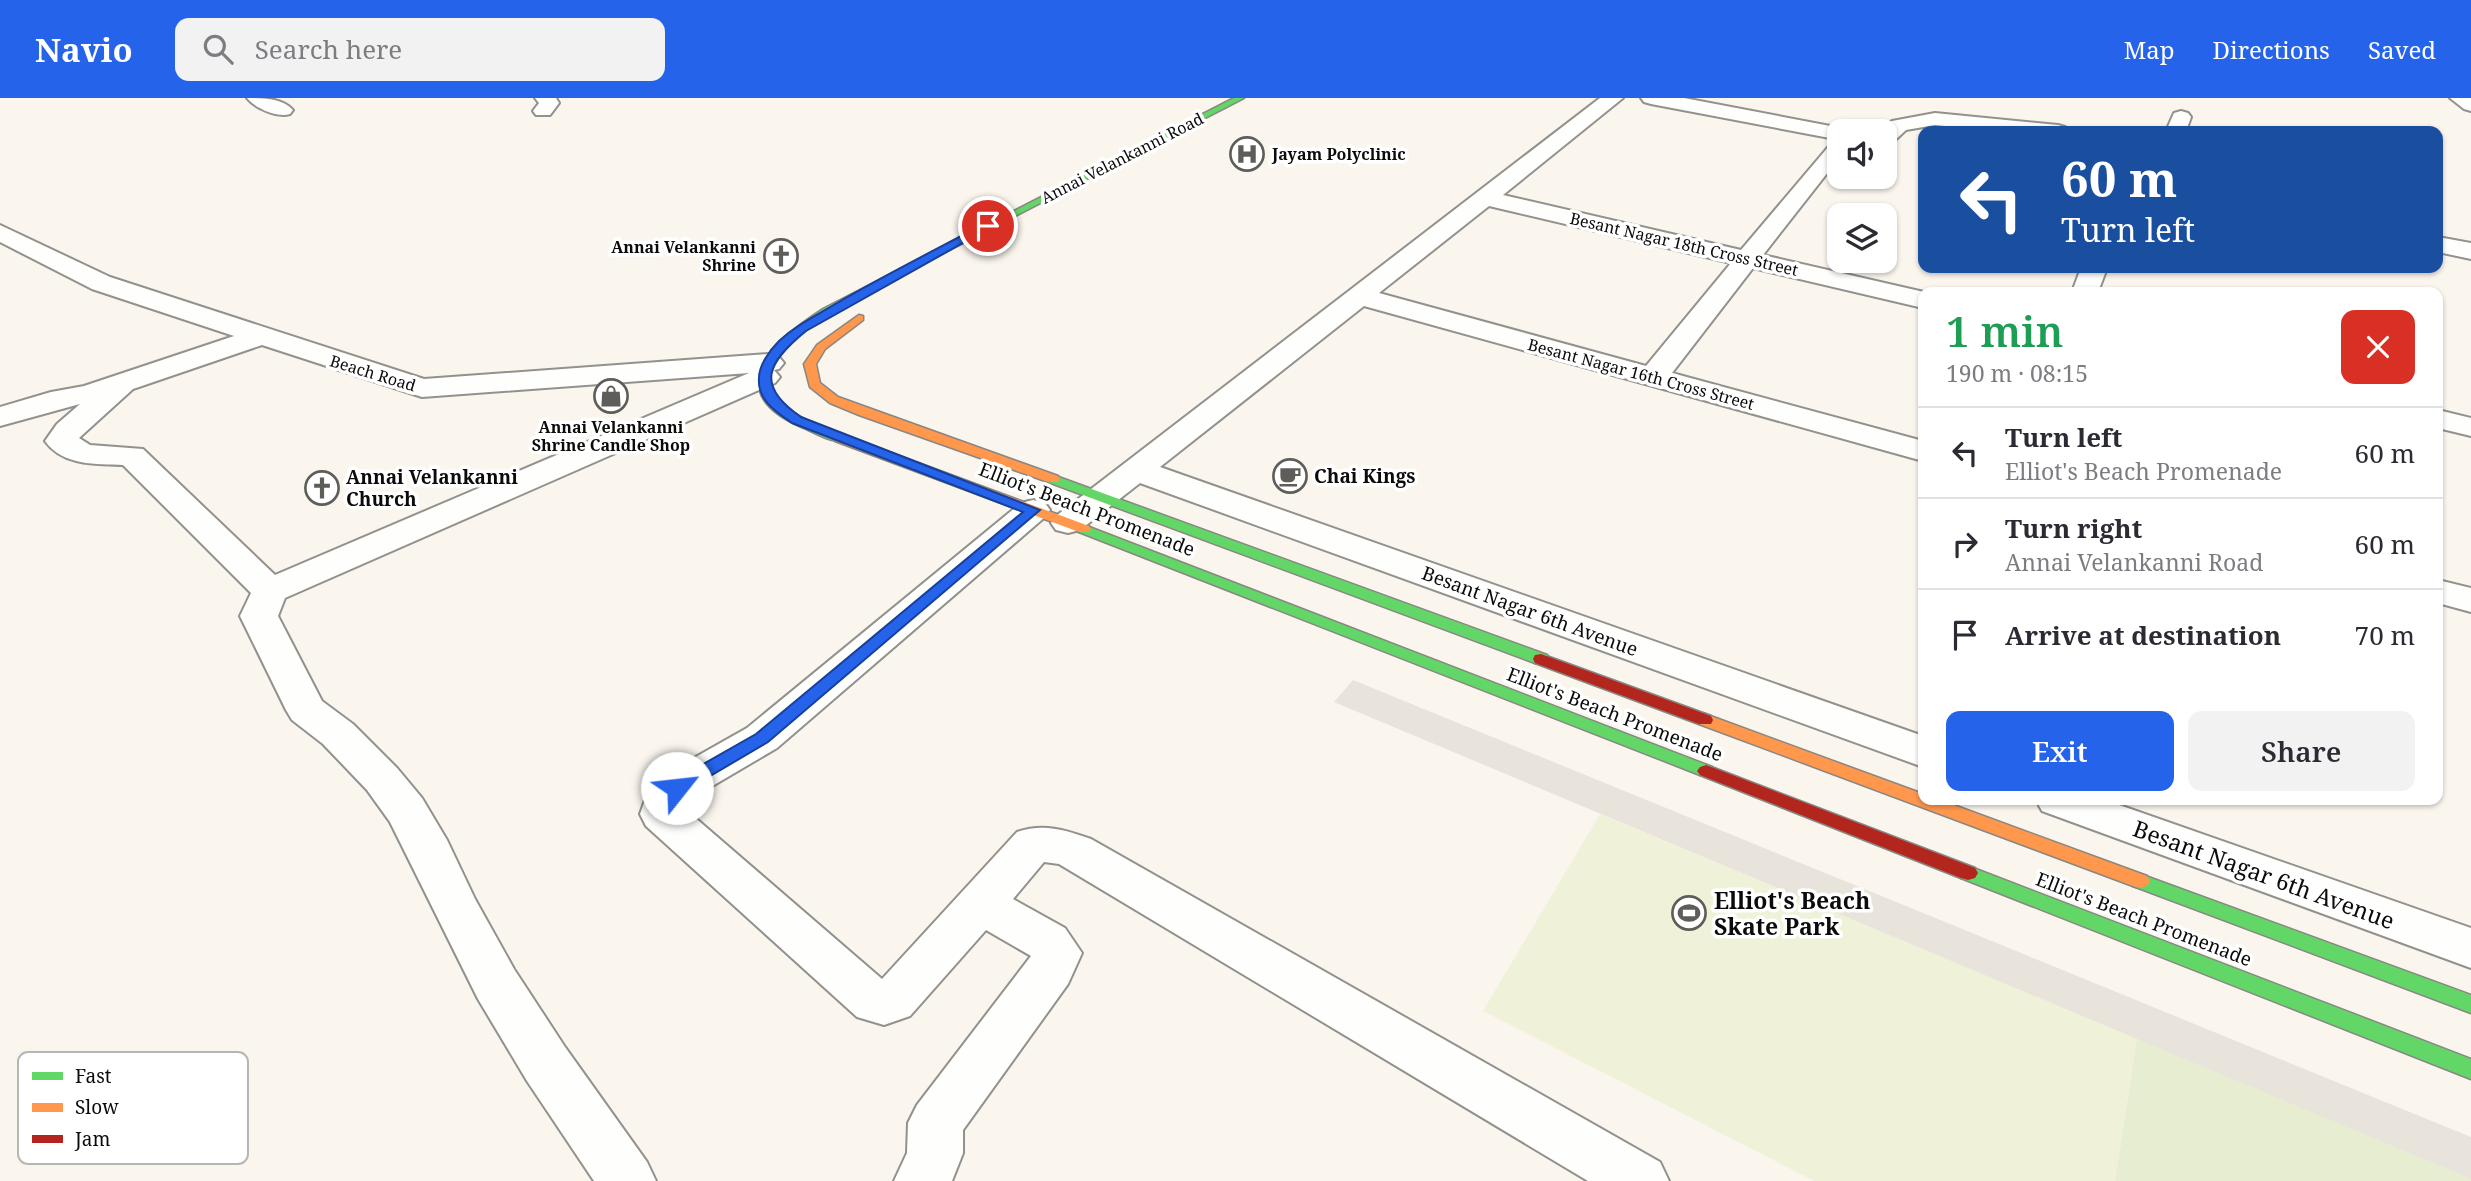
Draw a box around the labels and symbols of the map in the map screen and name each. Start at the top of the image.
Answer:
street label: Annai Velankanni Road [1037,107,1207,209]
hospital icon: Jayam Polyclinic [1228,135,1266,173]
place label: Jayam Polyclinic [1271,143,1406,165]
pin [958,196,1018,256]
street label: Besant Nagar 18th Cross Street [1568,207,1801,281]
place label: Annai Velankanni Shrine [611,236,756,276]
church icon: Annai Velankanni Shrine [762,237,800,275]
street label: Besant Nagar 16th Cross Street [1525,333,1757,415]
street label: Beach Road [327,349,419,397]
shop icon: Annai Velankanni Shrine Candle Shop [592,377,630,415]
place label: Annai Velankanni Shrine Candle Shop [532,416,690,456]
street label: Elliot's Beach Promenade [975,456,1199,562]
cafe icon: Chai Kings [1271,457,1309,495]
place label: Chai Kings [1314,463,1416,489]
place label: Annai Velankanni Church [346,464,518,512]
church icon: Annai Velankanni Church [303,469,341,507]
street label: Besant Nagar 6th Avenue [1418,560,1642,662]
street label: Elliot's Beach Promenade [1503,661,1727,767]
position arrow [640,751,714,825]
street label: Besant Nagar 6th Avenue [2129,812,2399,936]
street label: Elliot's Beach Promenade [2032,866,2256,972]
place label: Elliot's Beach Skate Park [1714,884,1870,942]
sports icon: Elliot's Beach Skate Park [1670,894,1708,932]
legend [18,1052,248,1164]
text: Fast [75,1063,112,1089]
text: Slow [75,1094,119,1120]
text: Jam [74,1126,110,1152]

